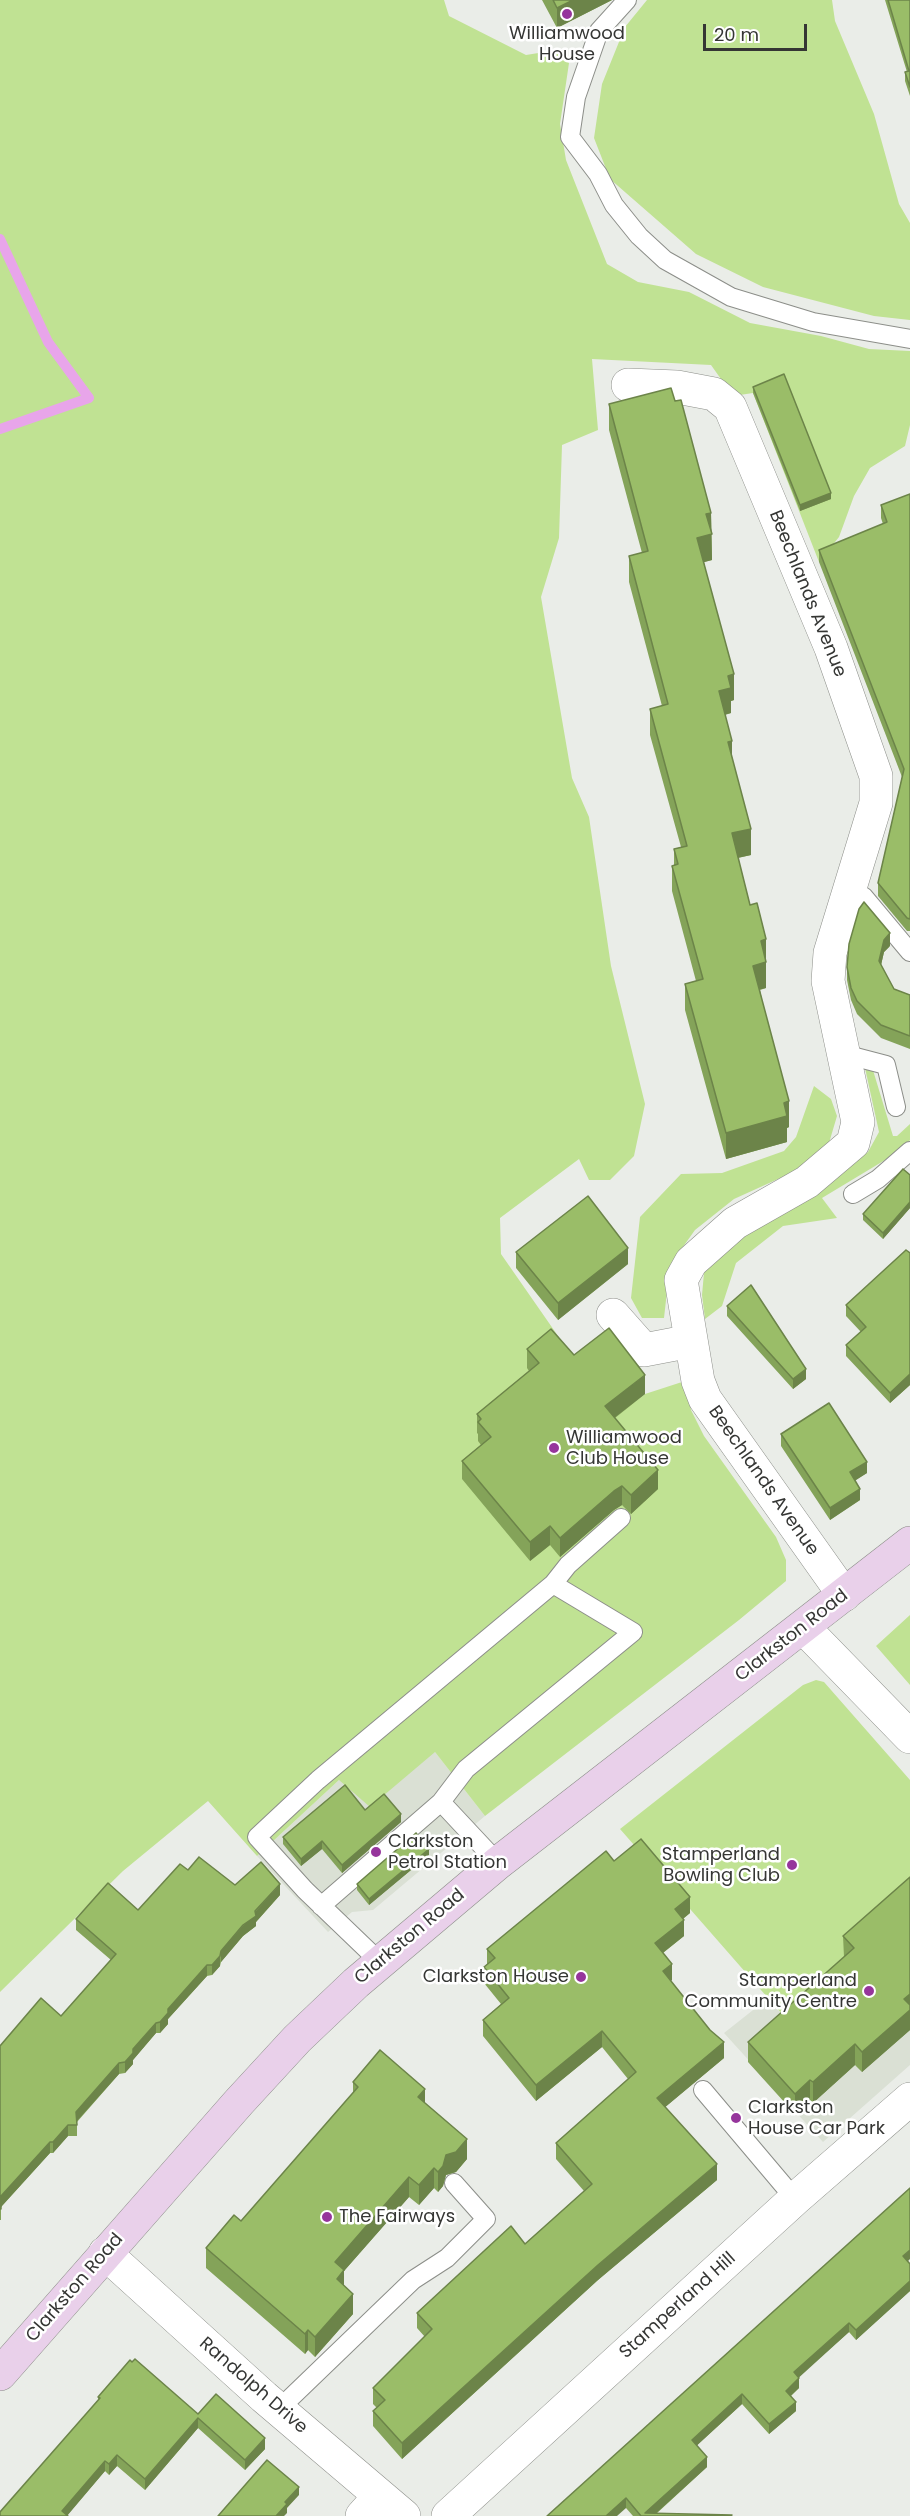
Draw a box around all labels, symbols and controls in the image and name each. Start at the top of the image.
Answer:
marker: Williamwood House [560,7,574,21]
scale bar [706,12,810,50]
text: 20 m [714,22,759,47]
place label: Williamwood House [509,23,625,66]
street label: Beechlands Avenue [764,507,850,681]
street label: Beechlands Avenue [703,1402,823,1560]
place label: Williamwood Club House [566,1427,682,1470]
marker: Williamwood Club House [547,1441,561,1455]
street label: Clarkston Road [731,1585,853,1687]
place label: Clarkston Petrol Station [388,1831,507,1874]
place label: Stamperland Bowling Club [662,1844,780,1886]
marker: Clarkston Petrol Station [369,1845,383,1859]
marker: Stamperland Bowling Club [785,1858,799,1872]
street label: Clarkston Road [351,1885,469,1989]
place label: Clarkston House [423,1966,569,1988]
marker: Clarkston House [574,1970,588,1984]
place label: Stamperland Community Centre [685,1970,857,2012]
marker: Stamperland Community Centre [862,1984,876,1998]
place label: Clarkston House Car Park [748,2097,885,2140]
marker: Clarkston House Car Park [729,2111,743,2125]
place label: The Fairways [339,2206,455,2228]
marker: The Fairways [320,2210,334,2224]
street label: Clarkston Road [22,2229,128,2347]
street label: Stamperland Hill [616,2248,740,2364]
street label: Randolph Drive [194,2333,312,2439]

